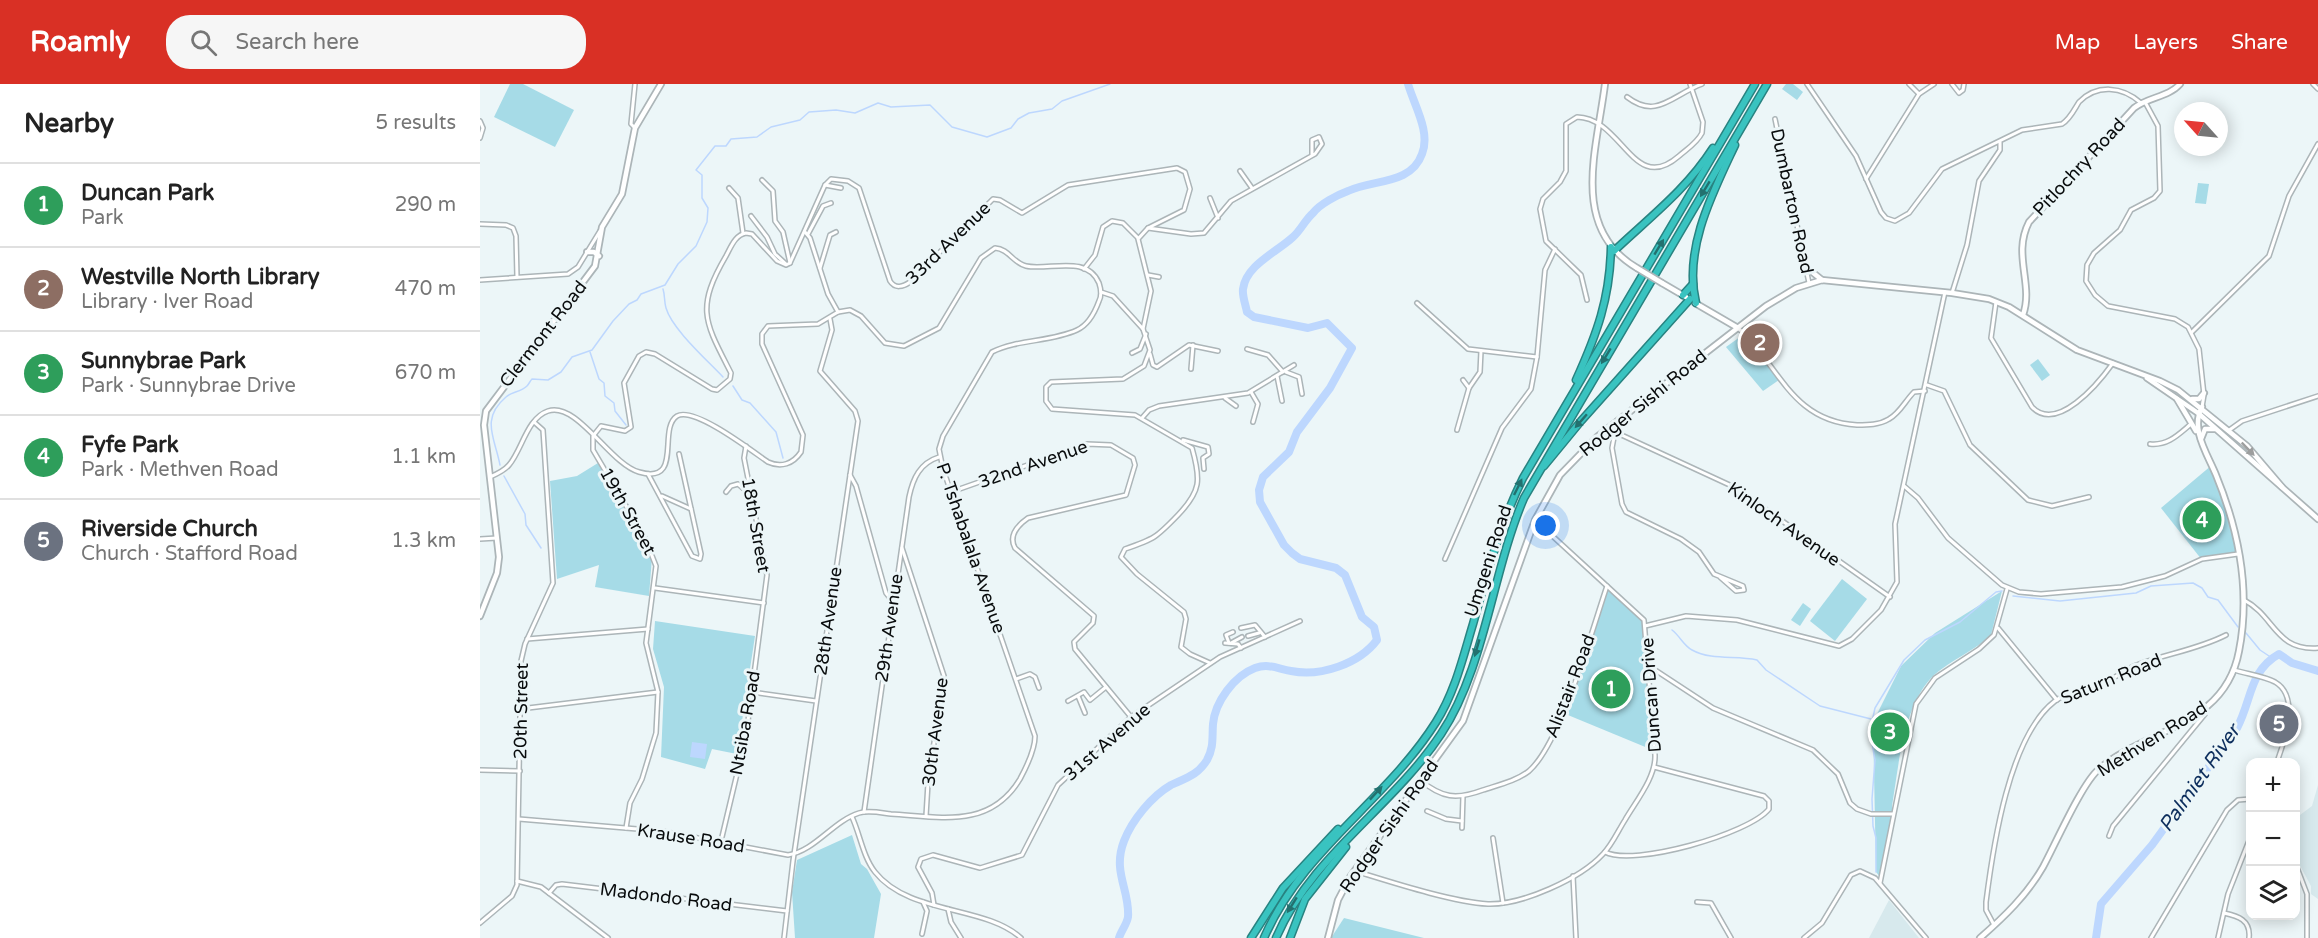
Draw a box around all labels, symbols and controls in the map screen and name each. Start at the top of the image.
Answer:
search box [166,15,586,69]
text: Roamly [30,25,130,59]
icon: search [187,26,220,59]
text: Search here [235,29,359,55]
text: Map [2055,30,2100,55]
text: Layers [2133,30,2198,55]
text: Share [2231,30,2288,55]
north arrow [2174,102,2228,156]
text: Nearby [24,108,114,139]
text: 5 results [376,111,456,135]
street label: Pitlochry Road [2028,114,2130,220]
street label: Dumbarton Road [1766,126,1818,276]
text: Duncan Park [81,180,214,206]
one-way arrow [1701,180,1711,197]
text: 1 [37,193,50,217]
text: 290 m [395,193,456,217]
street label: 33rd Avenue [901,197,995,289]
text: Park [81,206,124,230]
one-way arrow [1653,239,1664,255]
text: Westville North Library [81,264,319,290]
street label: Clermont Road [495,276,591,392]
text: 2 [37,277,50,301]
text: 470 m [395,277,456,301]
text: Library · Iver Road [81,290,253,314]
pin: 2 [1740,320,1780,366]
street label: Rodger Sishi Road [1575,345,1711,461]
text: Sunnybrae Park [81,348,246,374]
one-way arrow [1600,348,1611,364]
text: 3 [37,361,50,385]
text: 670 m [395,361,456,385]
text: Park · Sunnybrae Drive [81,374,296,398]
one-way arrow [1575,413,1588,428]
text: Fyfe Park [81,432,179,458]
street label: 32nd Avenue [976,435,1090,493]
one-way arrow [2241,441,2255,455]
text: 4 [37,445,50,469]
text: 1.1 km [391,445,456,469]
text: Park · Methven Road [81,458,279,482]
street label: P. Tshabalala Avenue [931,460,1011,636]
street label: 19th Street [595,463,661,559]
street label: 18th Street [737,476,775,575]
street label: Kinloch Avenue [1723,477,1845,571]
one-way arrow [1513,479,1522,496]
pin: 4 [2182,498,2222,542]
street label: Umgeni Road [1459,502,1517,620]
your location [1531,511,1560,540]
text: Riverside Church [81,516,258,542]
text: 5 [37,529,50,553]
text: 1.3 km [391,529,456,553]
text: Church · Stafford Road [81,542,298,566]
street label: 28th Avenue [809,565,847,677]
street label: 29th Avenue [870,572,908,684]
street label: Alistair Road [1540,631,1600,741]
street label: Duncan Drive [1636,637,1666,753]
one-way arrow [1472,639,1481,657]
street label: Saturn Road [2057,649,2165,709]
street label: 20th Street [509,662,533,759]
pin: 1 [1592,666,1630,712]
street label: Ntsiba Road [725,669,765,777]
street label: 30th Avenue [917,676,953,788]
street label: Methven Road [2093,696,2211,782]
street label: 31st Avenue [1059,699,1155,785]
pin: 5 [2260,702,2298,746]
pin: 3 [1870,710,1910,754]
water label: Palmiet River [2154,718,2247,837]
street label: Rodger Sishi Road [1335,755,1443,897]
map controls [2246,758,2300,920]
button: + [2246,758,2300,812]
one-way arrow [1369,785,1383,800]
button: − [2246,812,2300,866]
street label: Krause Road [636,819,746,857]
button: layers [2246,866,2300,920]
street label: Madondo Road [599,878,733,916]
one-way arrow [1287,897,1298,914]

